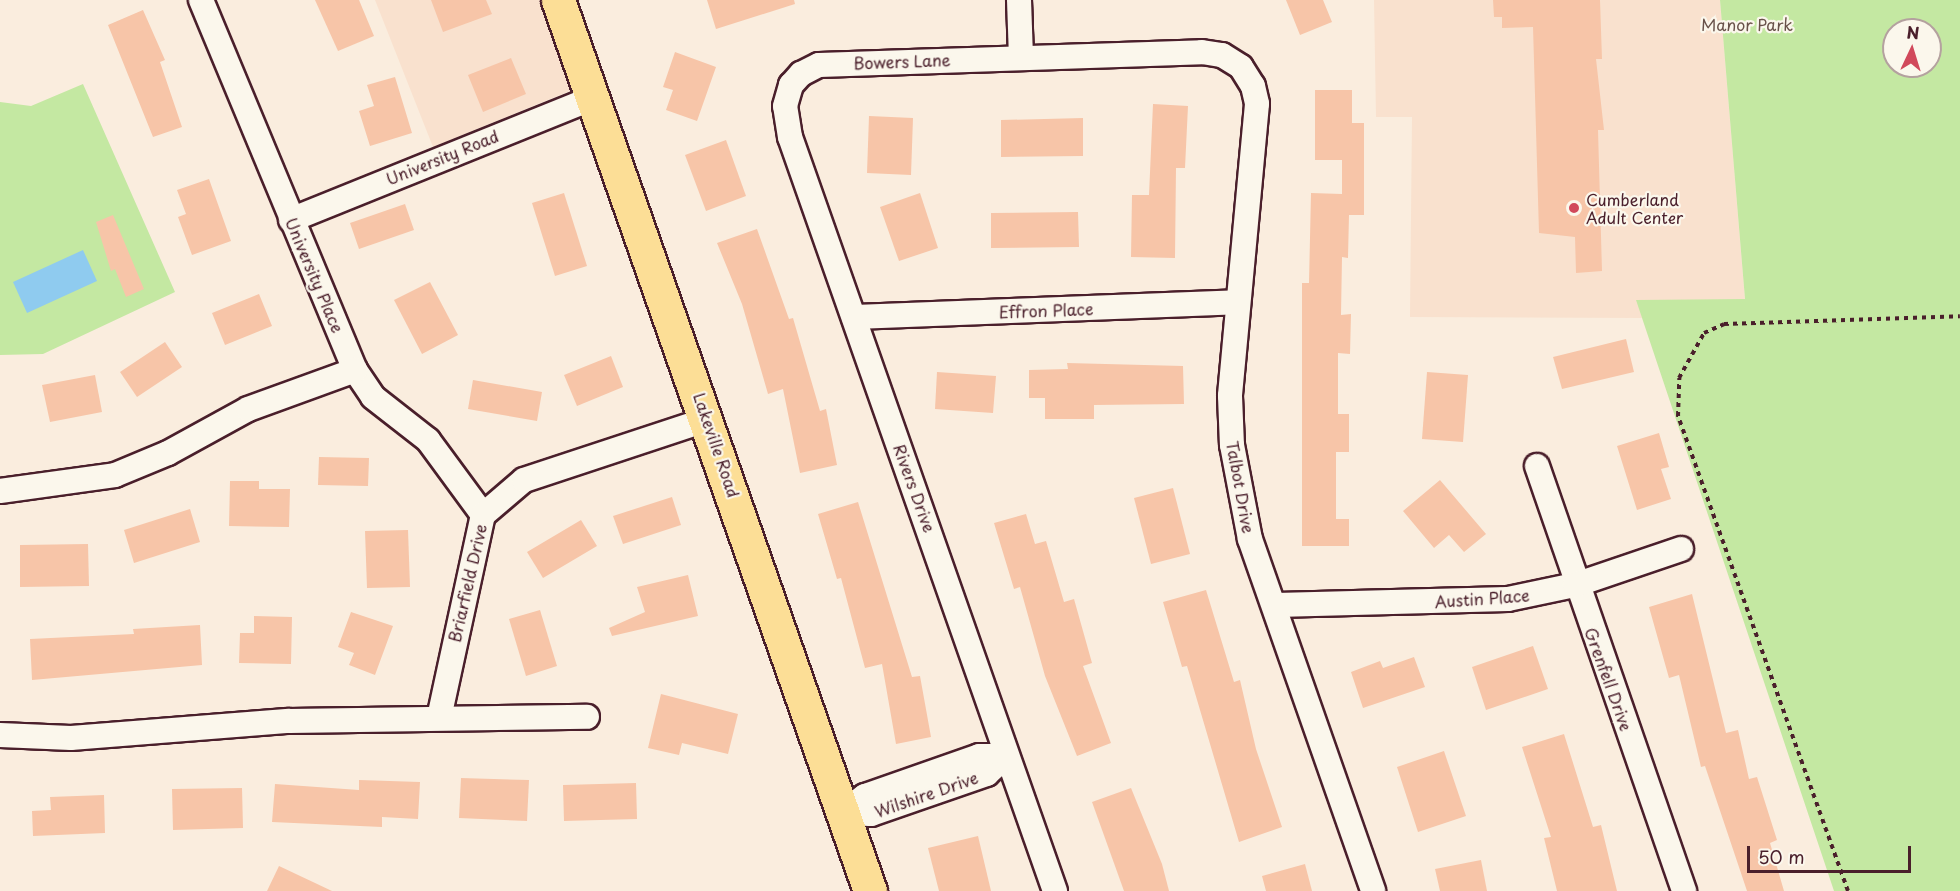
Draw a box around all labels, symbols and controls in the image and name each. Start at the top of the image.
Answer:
park label: Manor Park [1701,14,1793,34]
north arrow [1882,18,1942,78]
text: N [1906,20,1920,44]
street label: Bowers Lane [853,50,951,72]
street label: University Road [382,125,502,189]
place label: Cumberland Adult Center [1586,189,1685,227]
marker: Cumberland Adult Center [1567,201,1581,215]
street label: University Place [282,215,348,335]
street label: Effron Place [999,299,1093,321]
street label: Lakeville Road [690,390,744,500]
street label: Talbot Drive [1223,439,1259,535]
street label: Rivers Drive [890,441,940,535]
street label: Briarfield Drive [444,522,490,644]
street label: Austin Place [1434,585,1530,611]
street label: Grenfell Drive [1581,624,1637,734]
street label: Wilshire Drive [872,767,980,821]
scale bar [1750,834,1914,872]
text: 50 m [1758,843,1805,870]

